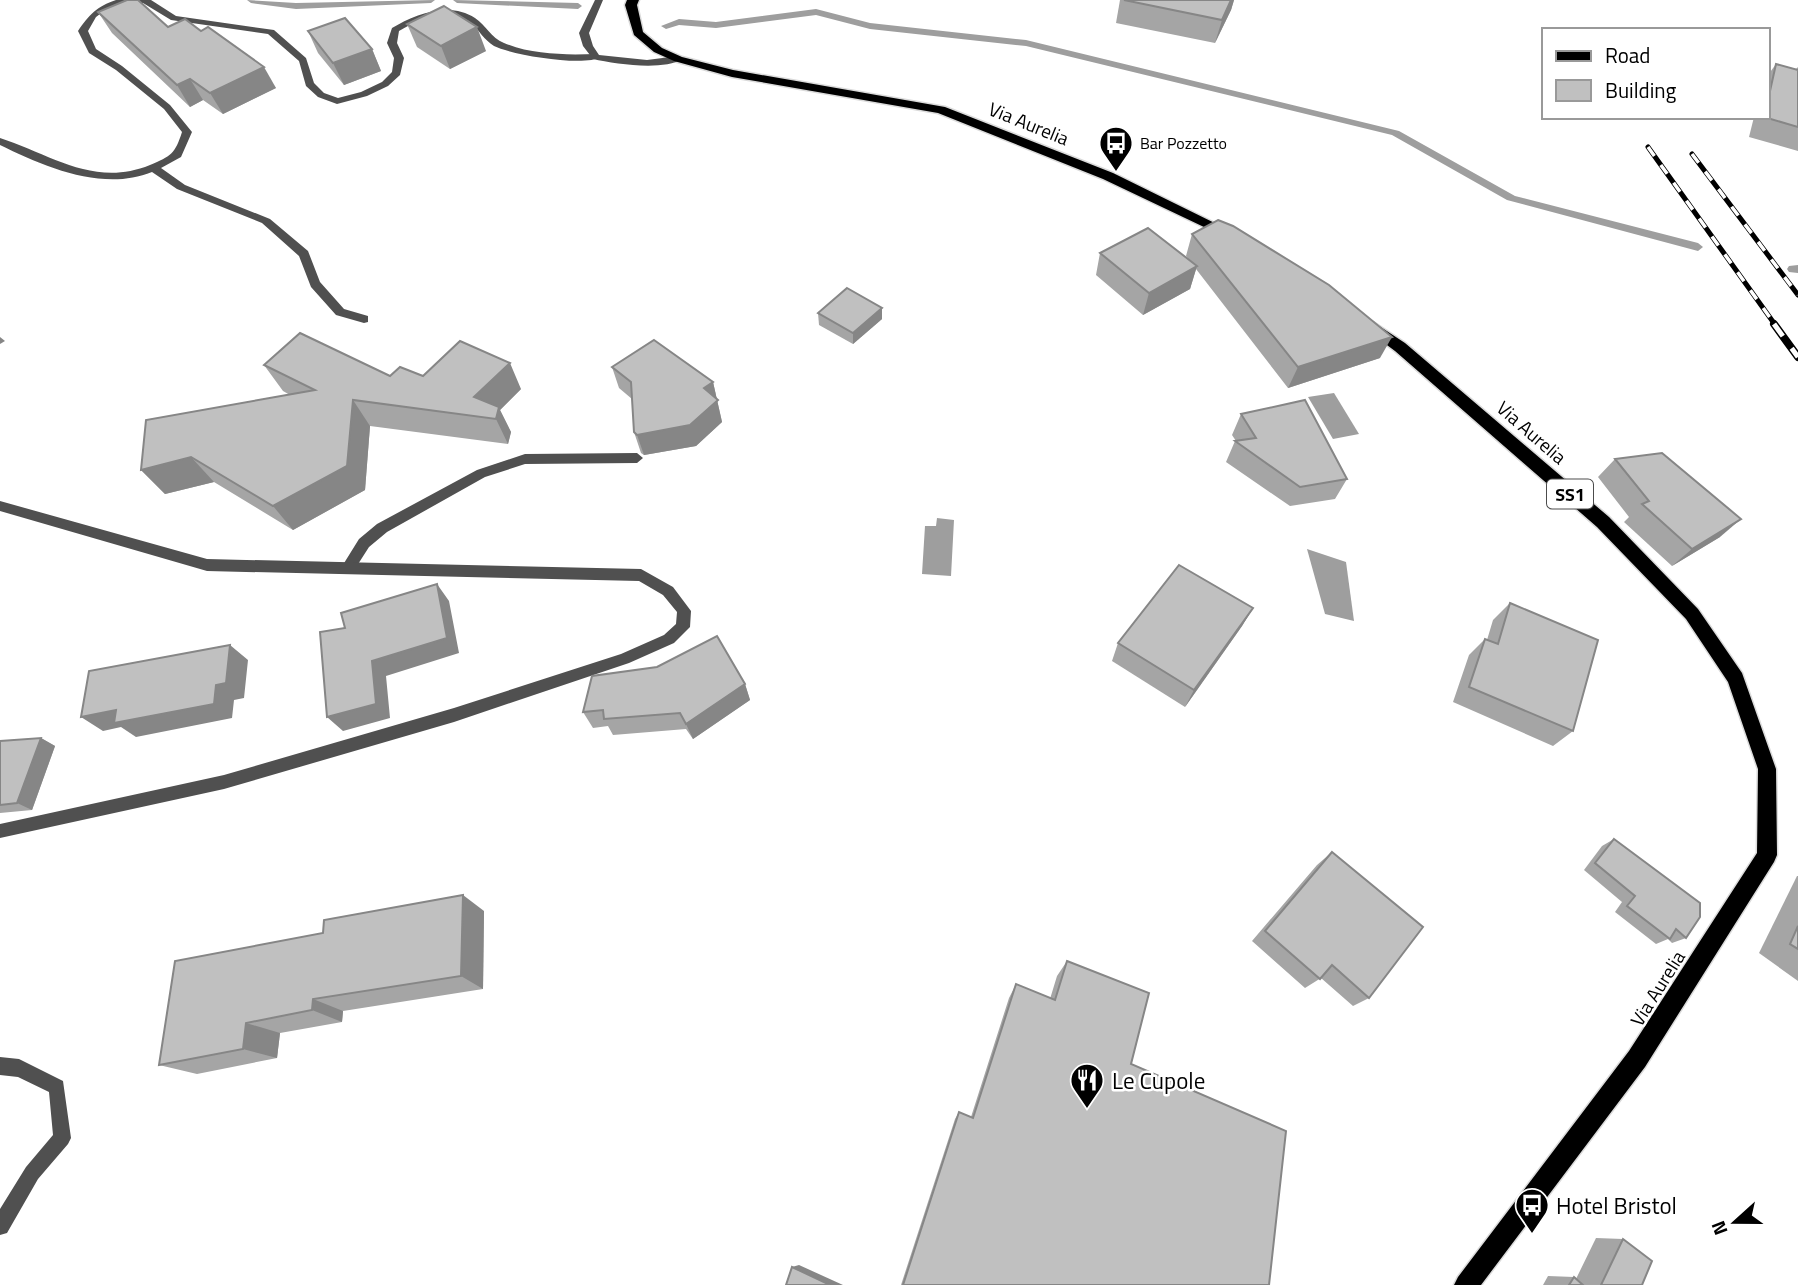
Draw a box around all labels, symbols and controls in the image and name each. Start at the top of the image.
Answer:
legend [1542,28,1770,119]
text: Road [1605,39,1650,71]
text: Building [1605,74,1677,106]
street label: Via Aurelia [984,94,1074,152]
bus stop icon: Bar Pozzetto [1097,124,1135,173]
place label: Bar Pozzetto [1140,131,1227,155]
street label: Via Aurelia [1491,393,1574,471]
road number: SS1 [1547,480,1593,508]
street label: Via Aurelia [1622,944,1692,1031]
restaurant icon: Le Cupole [1068,1061,1106,1110]
place label: Le Cupole [1112,1063,1205,1098]
bus stop icon: Hotel Bristol [1513,1186,1551,1235]
north arrow [1700,1187,1770,1257]
place label: Hotel Bristol [1556,1188,1677,1223]
text: N [1703,1217,1735,1240]

